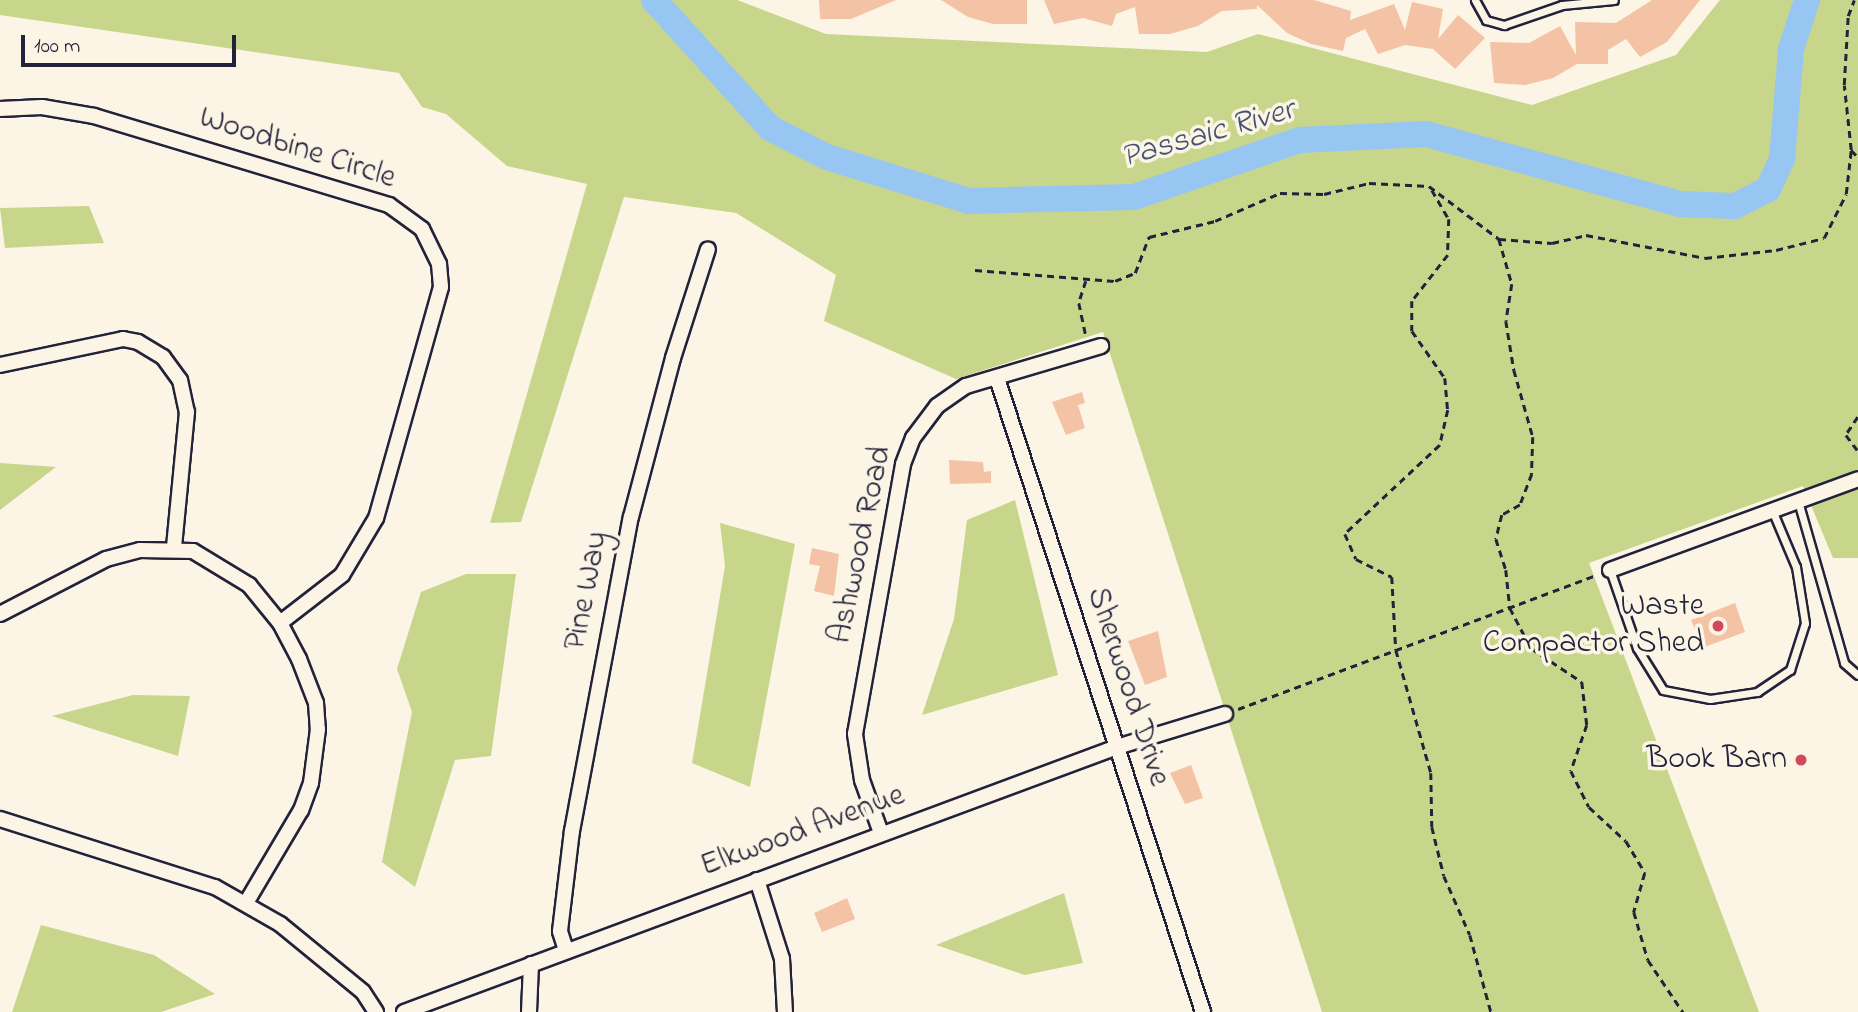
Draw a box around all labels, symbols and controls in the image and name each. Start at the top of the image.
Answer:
scale bar [24,21,240,65]
text: 100 m [34,32,80,62]
water label: Passaic River [1117,91,1299,179]
street label: Woodbine Circle [194,99,400,199]
street label: Ashwood Road [822,443,902,647]
street label: Pine Way [558,528,618,654]
street label: Sherwood Drive [1077,583,1177,791]
place label: Waste Compactor Shed [1483,589,1704,664]
marker: Waste Compactor Shed [1710,618,1726,634]
place label: Book Barn [1647,741,1787,779]
marker: Book Barn [1793,752,1809,768]
street label: Elkwood Avenue [696,777,910,887]

